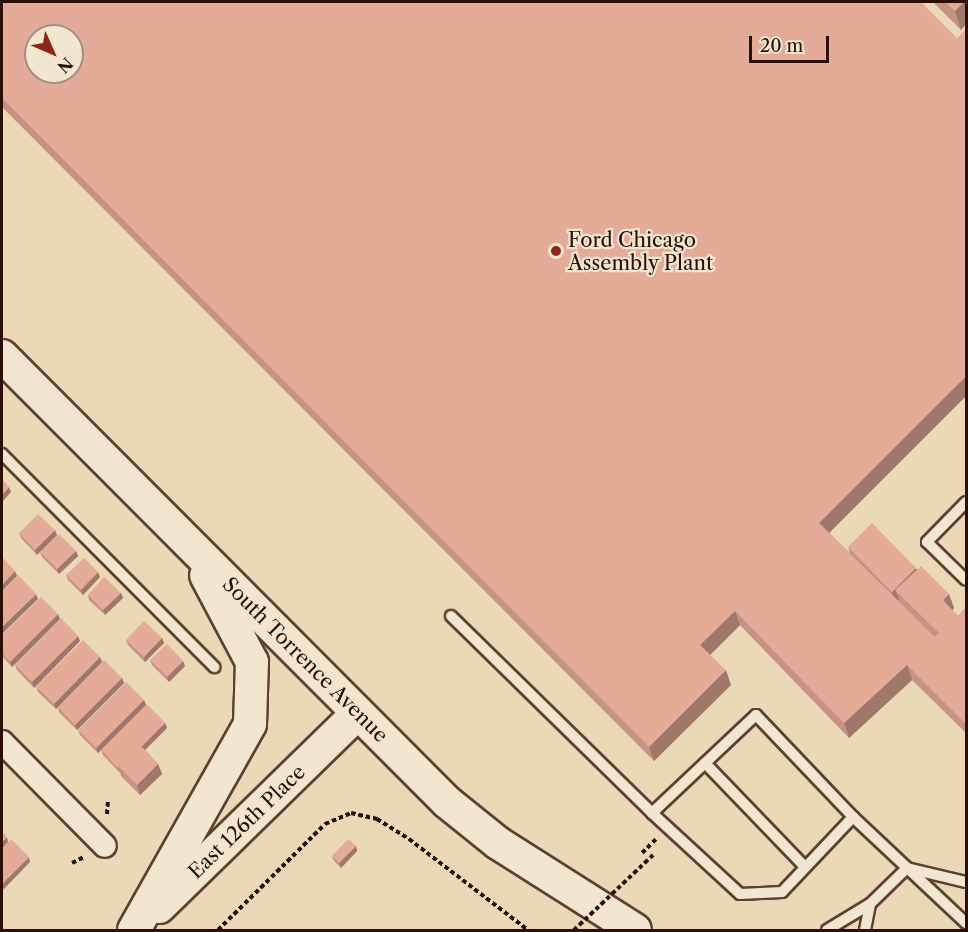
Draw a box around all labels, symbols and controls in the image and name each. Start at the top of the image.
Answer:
north arrow [24,24,84,84]
scale bar [752,24,832,62]
text: 20 m [760,35,803,57]
text: N [53,53,77,77]
place label: Ford Chicago Assembly Plant [568,228,714,275]
marker: Ford Chicago Assembly Plant [549,244,563,258]
street label: South Torrence Avenue [217,572,393,748]
street label: East 126th Place [184,760,310,884]

